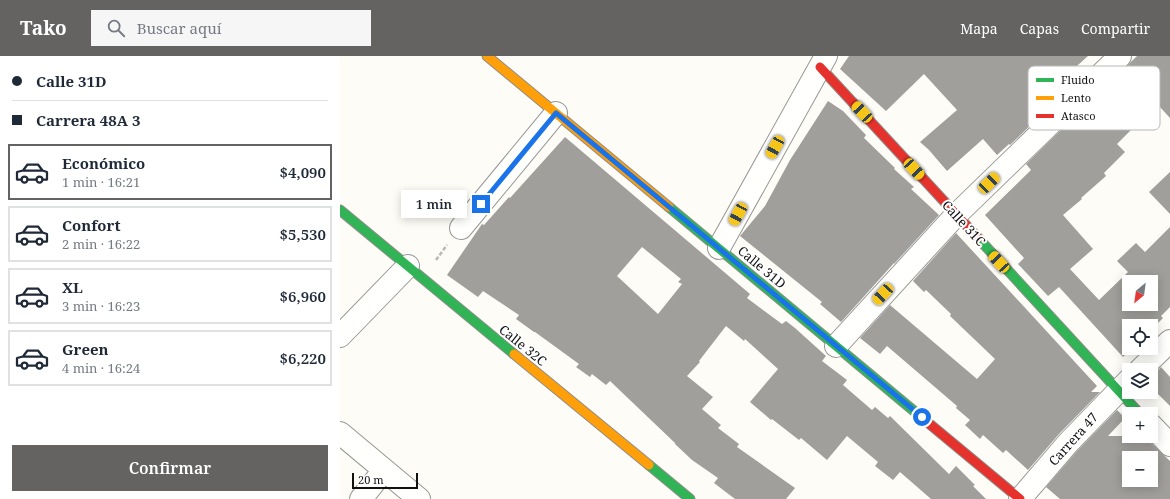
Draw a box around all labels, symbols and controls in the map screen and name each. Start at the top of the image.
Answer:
search box [91,10,371,46]
text: Tako [20,15,67,41]
icon: search [105,17,127,39]
text: Buscar aquí [137,18,222,38]
text: Mapa [960,19,998,38]
text: Capas [1020,19,1059,38]
text: Compartir [1081,19,1150,38]
legend [1028,66,1160,130]
text: Calle 31D [36,71,107,91]
text: Fluido [1061,72,1095,87]
text: Lento [1061,90,1091,105]
car [849,99,875,125]
text: Atasco [1061,108,1096,123]
text: Carrera 48A 3 [36,110,140,130]
car [764,134,786,160]
text: Económico [62,153,145,173]
icon: car [14,154,50,190]
car [901,156,927,182]
text: $4,090 [280,162,326,182]
car [976,170,1002,196]
text: 1 min · 16:21 [62,173,140,191]
callout: 1 min [401,190,467,218]
text: 1 min [416,195,452,213]
route end [472,195,490,213]
street label: Calle 31C [938,196,990,250]
car [727,201,749,227]
text: Confort [62,215,121,235]
icon: car [14,216,50,252]
text: $5,530 [280,224,326,244]
text: 2 min · 16:22 [62,235,140,253]
street label: Calle 31D [734,242,790,292]
car [986,249,1012,275]
north arrow [1122,275,1158,311]
map controls [1122,275,1158,487]
text: XL [62,277,83,297]
icon: car [14,278,50,314]
car [870,281,896,307]
text: $6,960 [280,286,326,306]
text: 3 min · 16:23 [62,297,140,315]
button: locate [1122,319,1158,355]
street label: Calle 32C [495,320,551,370]
text: Green [62,339,109,359]
icon: car [14,340,50,376]
text: $6,220 [280,348,326,368]
text: 4 min · 16:24 [62,359,140,377]
button: layers [1122,363,1158,399]
button: + [1122,407,1158,443]
route start [913,408,931,426]
street label: Carrera 47 [1044,409,1102,469]
button: Confirmar [12,445,328,491]
button: − [1122,451,1158,487]
scale bar [352,471,418,490]
text: 20 m [358,472,384,487]

